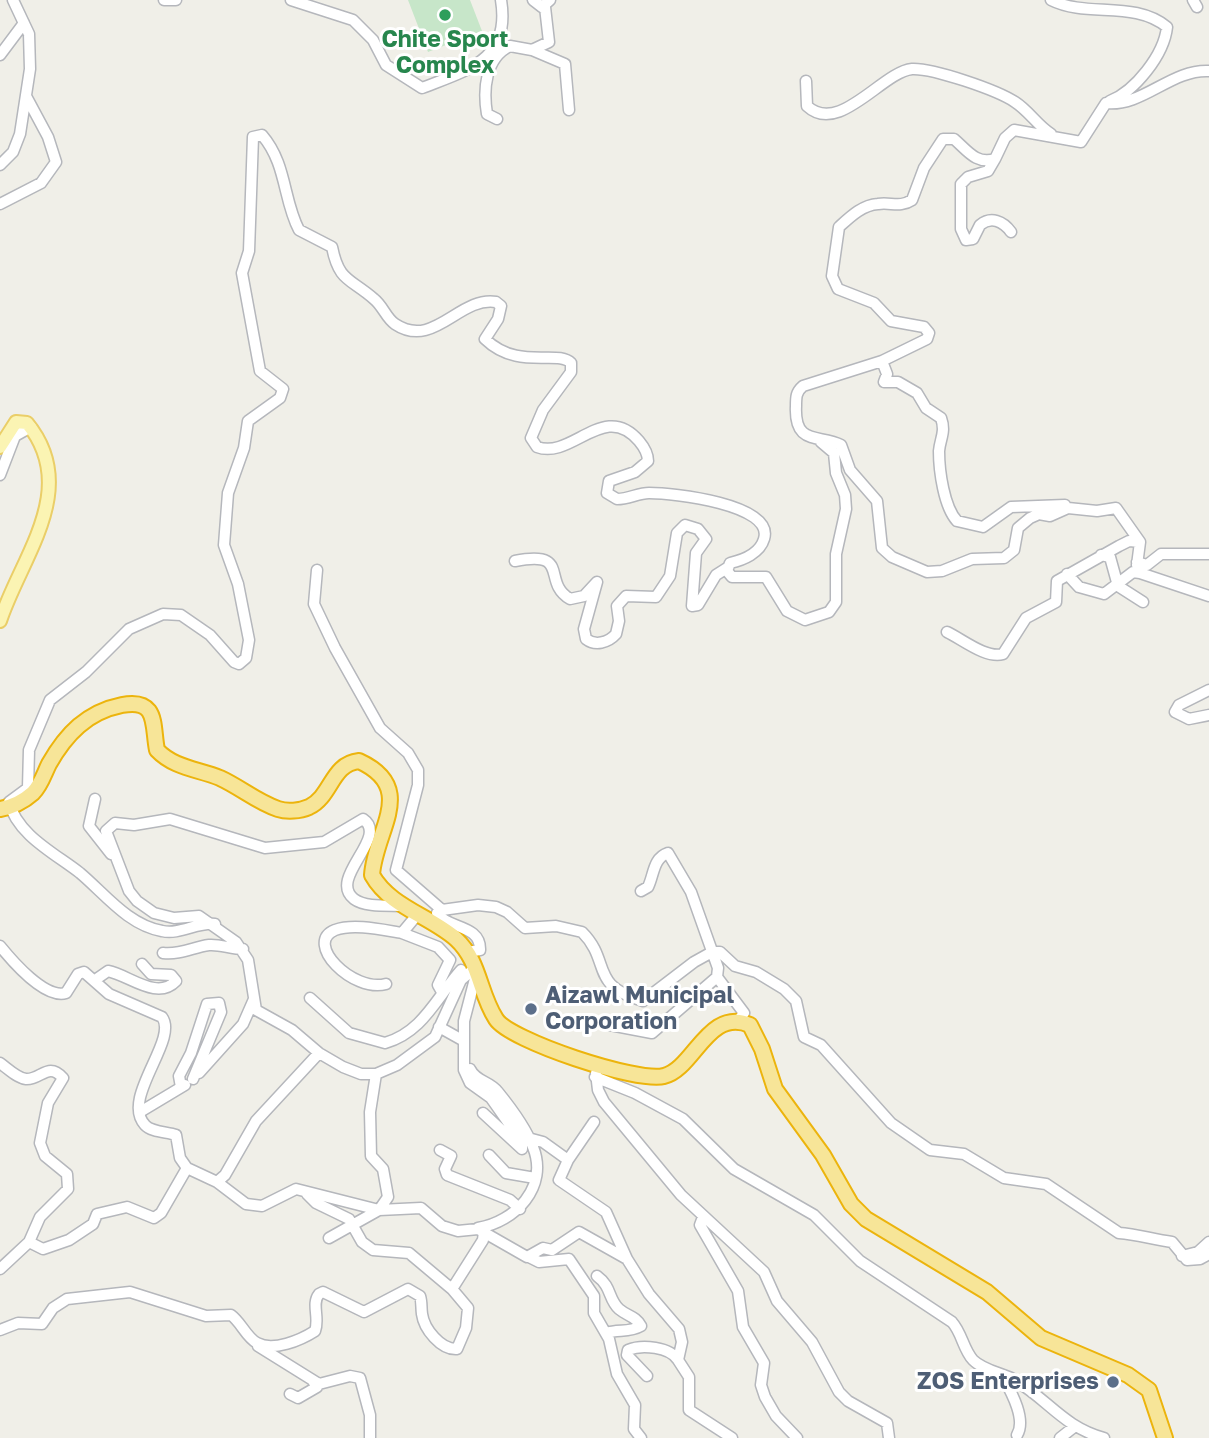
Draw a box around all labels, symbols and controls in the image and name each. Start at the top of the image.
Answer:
marker: Chite Sport Complex [437,7,453,23]
place label: Chite Sport Complex [381,26,509,80]
place label: Aizawl Municipal Corporation [545,982,734,1036]
marker: Aizawl Municipal Corporation [523,1001,539,1017]
place label: ZOS Enterprises [917,1368,1099,1396]
marker: ZOS Enterprises [1105,1374,1121,1390]

